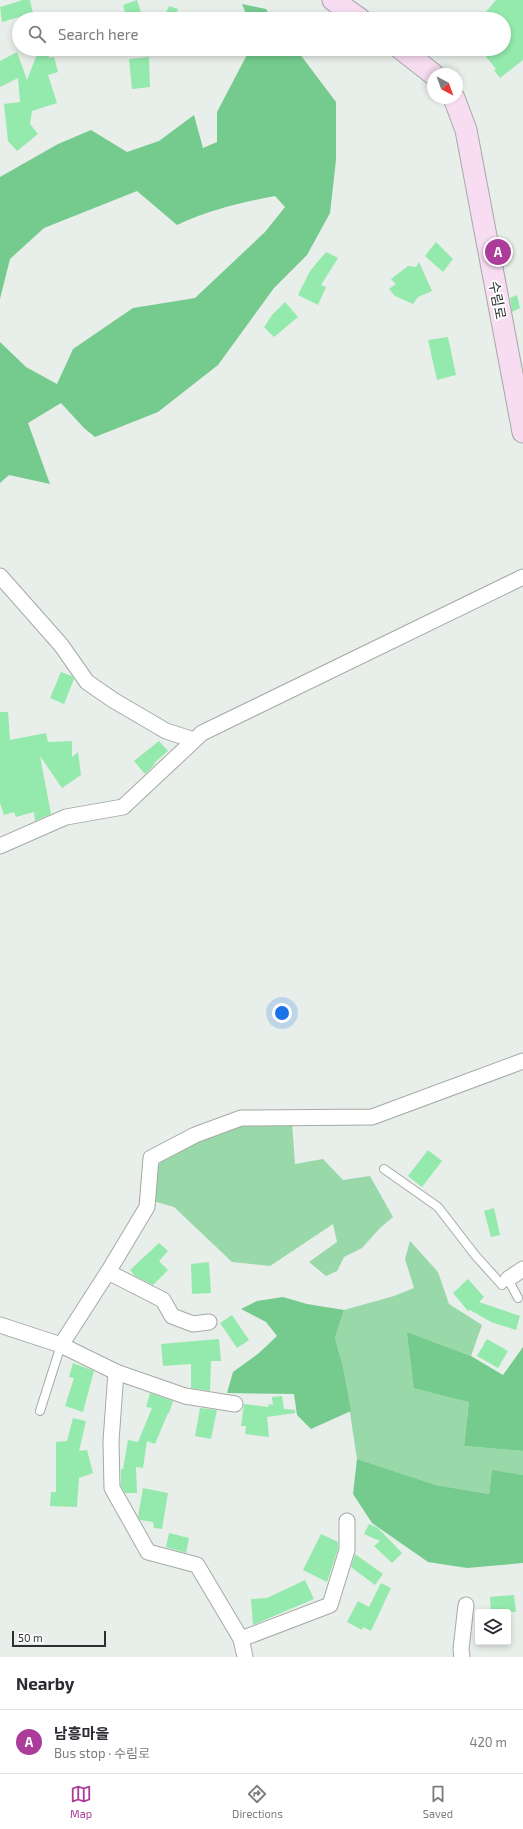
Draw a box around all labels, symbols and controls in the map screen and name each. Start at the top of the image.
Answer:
search box [12,12,511,56]
icon: search [26,23,48,45]
text: Search here [58,25,139,43]
north arrow [427,68,463,104]
pin: A [485,237,511,267]
street label: 수림로 [486,279,510,321]
your location [272,1003,292,1023]
map controls [475,1609,511,1645]
button: layers [475,1609,511,1645]
scale bar [12,1629,106,1648]
text: 50 m [18,1631,43,1644]
text: Nearby [16,1673,74,1693]
text: 남흥마을 [54,1724,109,1742]
text: A [25,1734,33,1750]
text: 420 m [470,1734,507,1750]
text: Bus stop · 수림로 [54,1745,150,1761]
tab: Map [70,1783,92,1820]
tab: Directions [232,1783,283,1820]
tab: Saved [423,1783,453,1820]

